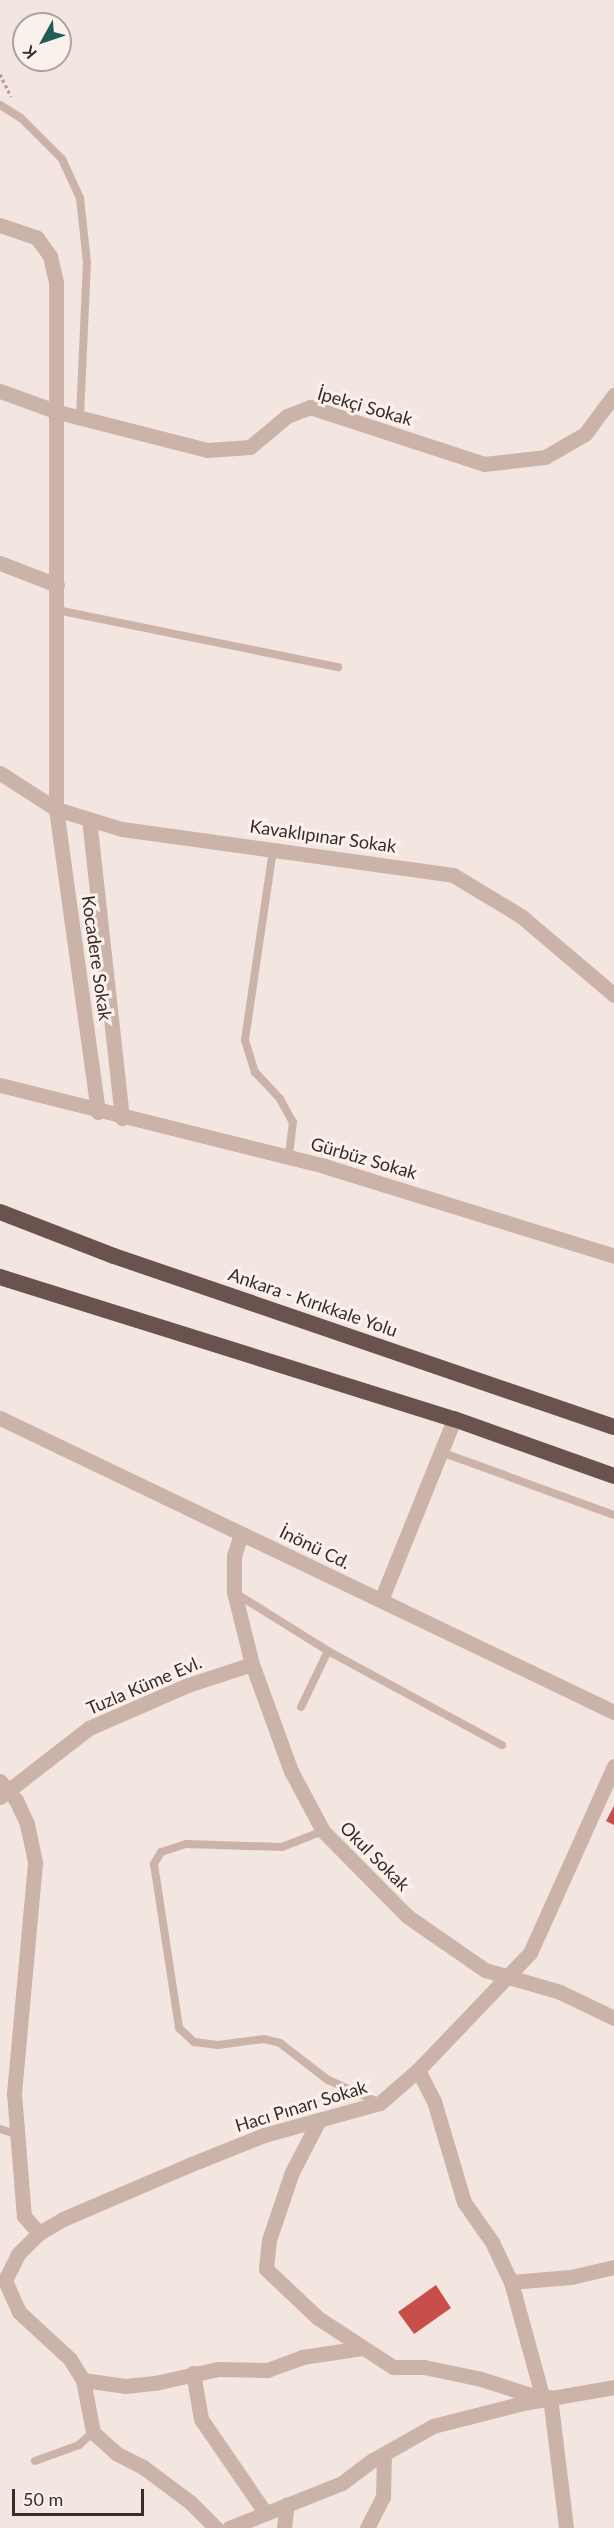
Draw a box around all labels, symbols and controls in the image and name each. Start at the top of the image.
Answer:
north arrow [12,12,72,72]
text: K [19,42,40,63]
street label: İpekçi Sokak [315,382,415,430]
street label: Kavaklıpınar Sokak [248,815,398,857]
street label: Kocadere Sokak [78,894,116,1022]
street label: Gürbüz Sokak [308,1133,420,1183]
street label: Ankara - Kırıkkale Yolu [225,1263,401,1341]
street label: İnönü Cd. [276,1521,354,1573]
street label: Tuzla Küme Evl. [83,1651,205,1719]
street label: Okul Sokak [336,1817,414,1895]
street label: Hacı Pınarı Sokak [233,2076,369,2136]
scale bar [15,2477,147,2515]
text: 50 m [23,2488,63,2510]

